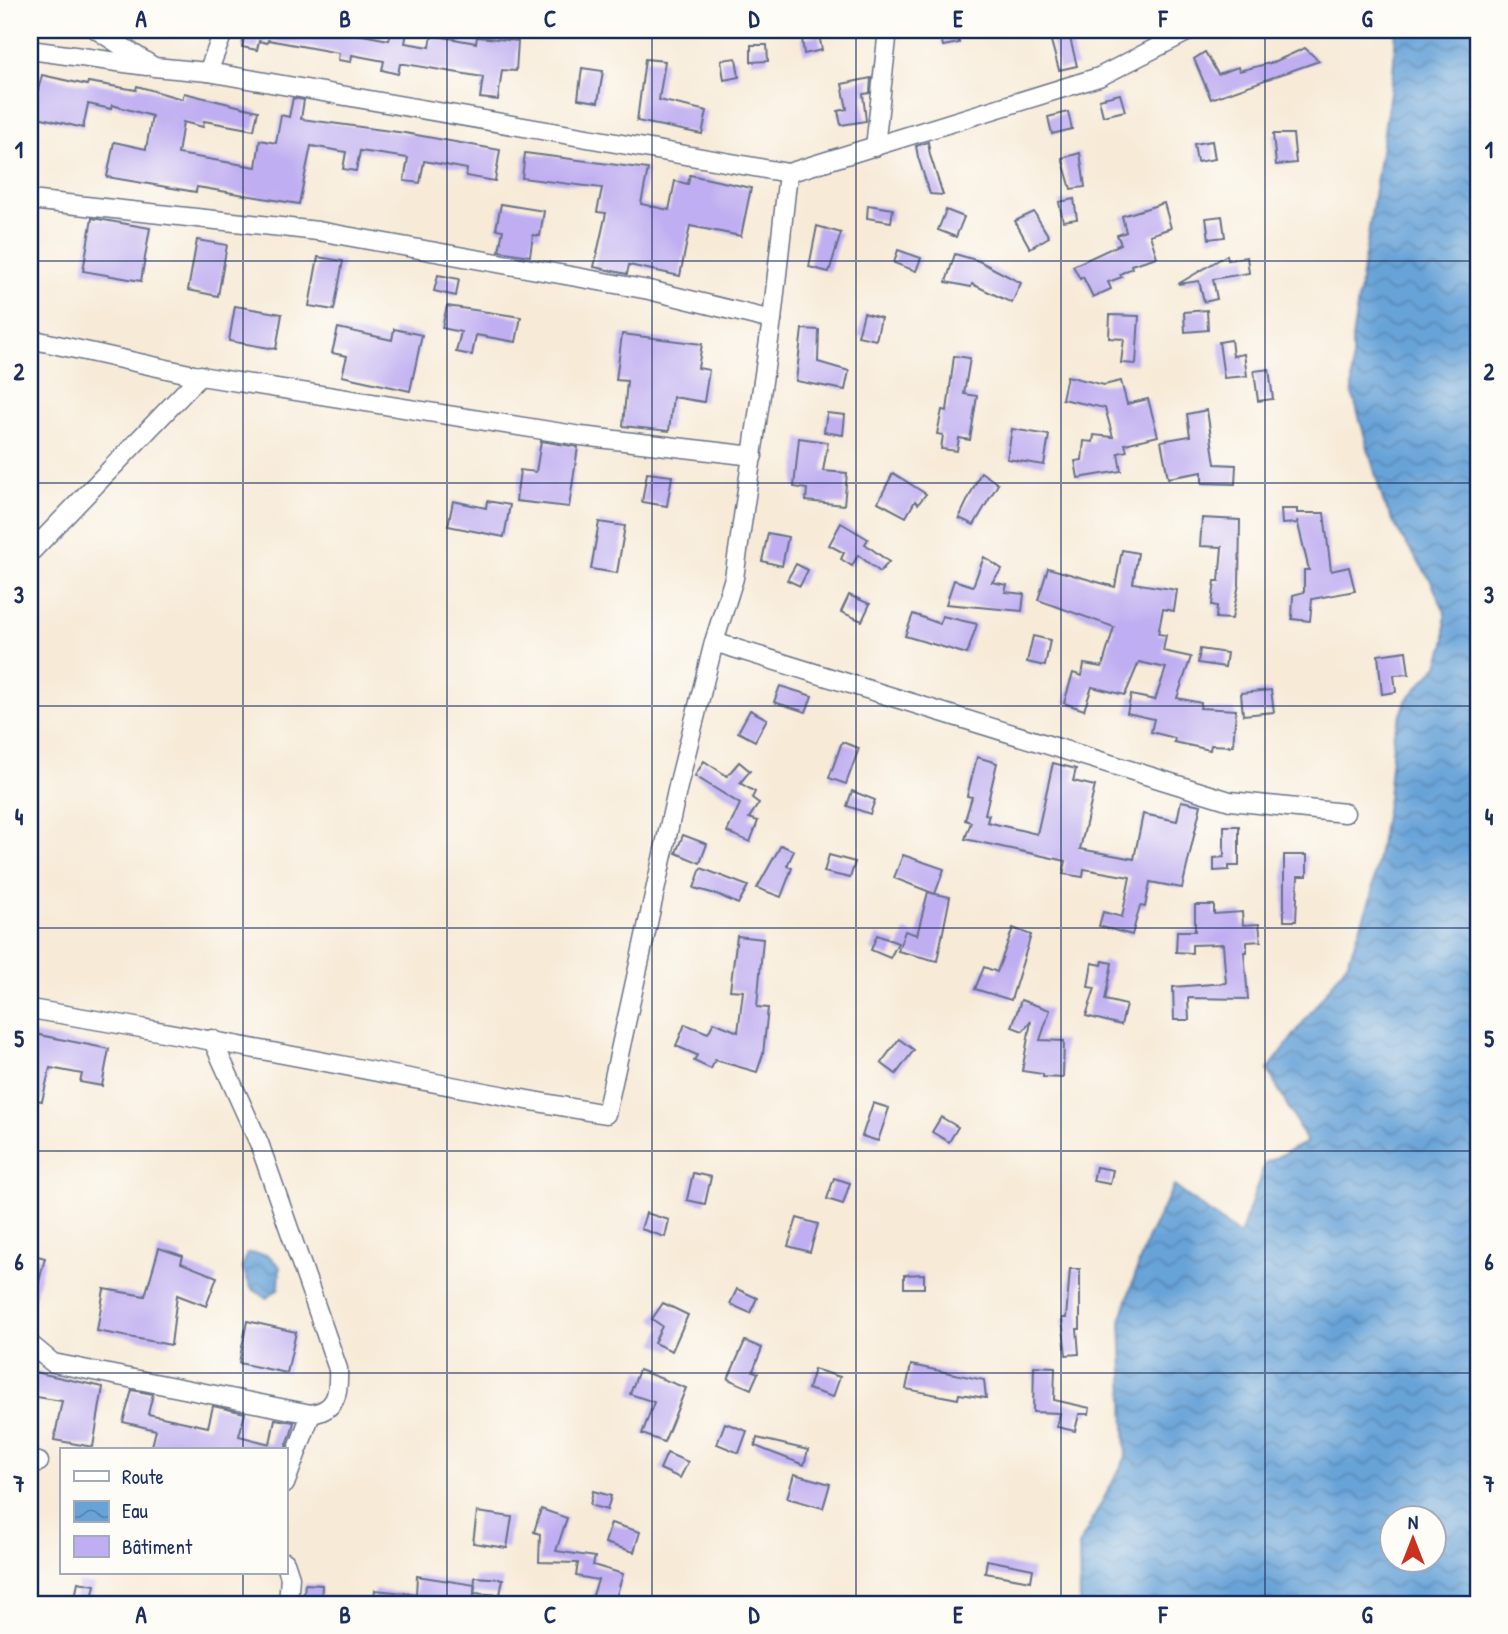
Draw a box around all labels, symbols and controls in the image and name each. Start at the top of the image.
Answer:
text: A [135,3,147,34]
text: B [339,3,351,34]
text: C [544,3,556,34]
text: D [749,3,761,34]
text: E [953,3,964,34]
text: F [1158,3,1169,34]
text: G [1361,3,1373,34]
text: 1 [15,134,23,165]
text: 1 [1485,134,1493,165]
text: 2 [14,356,25,387]
text: 2 [1484,356,1495,387]
text: 3 [14,579,24,610]
text: 3 [1484,579,1494,610]
text: 4 [15,801,24,832]
text: 4 [1485,801,1494,832]
text: 5 [14,1023,24,1054]
text: 5 [1484,1023,1494,1054]
text: 6 [14,1246,24,1277]
text: 6 [1484,1246,1494,1277]
legend [60,1448,287,1574]
text: Route [122,1462,164,1491]
text: 7 [12,1468,25,1499]
text: 7 [1482,1468,1495,1499]
text: Eau [122,1496,149,1525]
north arrow [1378,1504,1448,1574]
text: N [1408,1509,1418,1535]
text: Bâtiment [122,1532,193,1561]
text: A [135,1599,147,1630]
text: B [339,1599,351,1630]
text: C [544,1599,556,1630]
text: D [749,1599,761,1630]
text: E [953,1599,964,1630]
text: F [1158,1599,1169,1630]
text: G [1361,1599,1373,1630]

